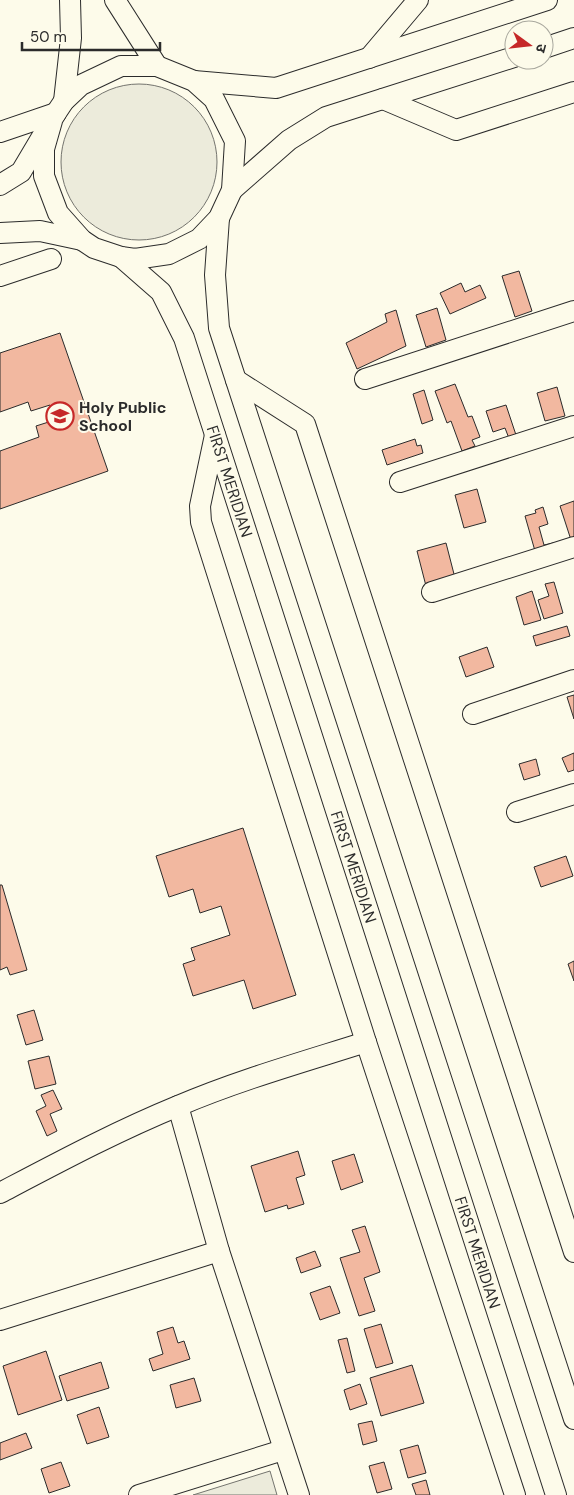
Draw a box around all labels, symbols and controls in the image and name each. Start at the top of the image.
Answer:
scale bar [22,20,160,52]
north arrow [504,20,554,70]
text: 50 m [30,27,67,47]
text: उ [532,42,551,55]
place label: Holy Public School [79,397,166,436]
school or university icon: Holy Public School [45,401,75,431]
street label: FIRST MERIDIAN [202,423,258,540]
street label: FIRST MERIDIAN [326,808,382,925]
street label: FIRST MERIDIAN [450,1194,506,1311]

